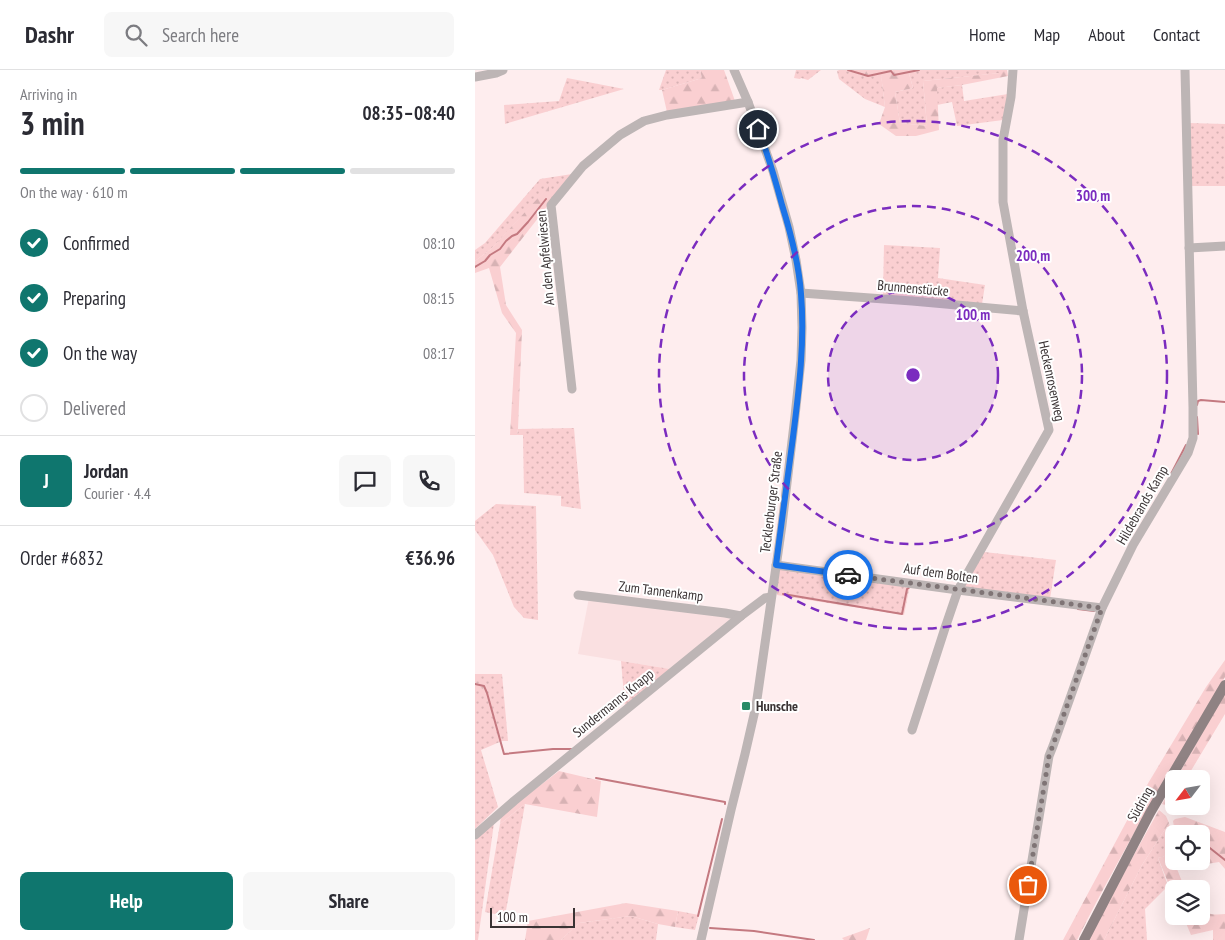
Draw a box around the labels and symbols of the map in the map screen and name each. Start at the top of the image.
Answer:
pin [737,108,779,150]
text: 300 m [1076,186,1110,205]
street label: An den Apfelwiesen [532,210,558,306]
text: 200 m [1016,246,1050,265]
street label: Brunnenstücke [877,276,950,300]
text: 100 m [956,305,990,324]
street label: Heckenrosenweg [1035,339,1069,423]
centre of rings [904,366,922,384]
street label: Tecklenburger Straße [756,450,786,554]
street label: Hildebrands Kamp [1112,462,1172,548]
courier [823,550,873,600]
street label: Auf dem Bolten [903,559,979,587]
street label: Zum Tannenkamp [618,577,704,605]
street label: Sundermanns Knapp [569,665,657,741]
place label: Hunsche [756,697,798,715]
marker: Hunsche [740,700,752,712]
north arrow [1165,770,1210,815]
street label: Südring [1123,783,1157,825]
pin [1007,864,1049,906]
scale bar [490,905,575,928]

